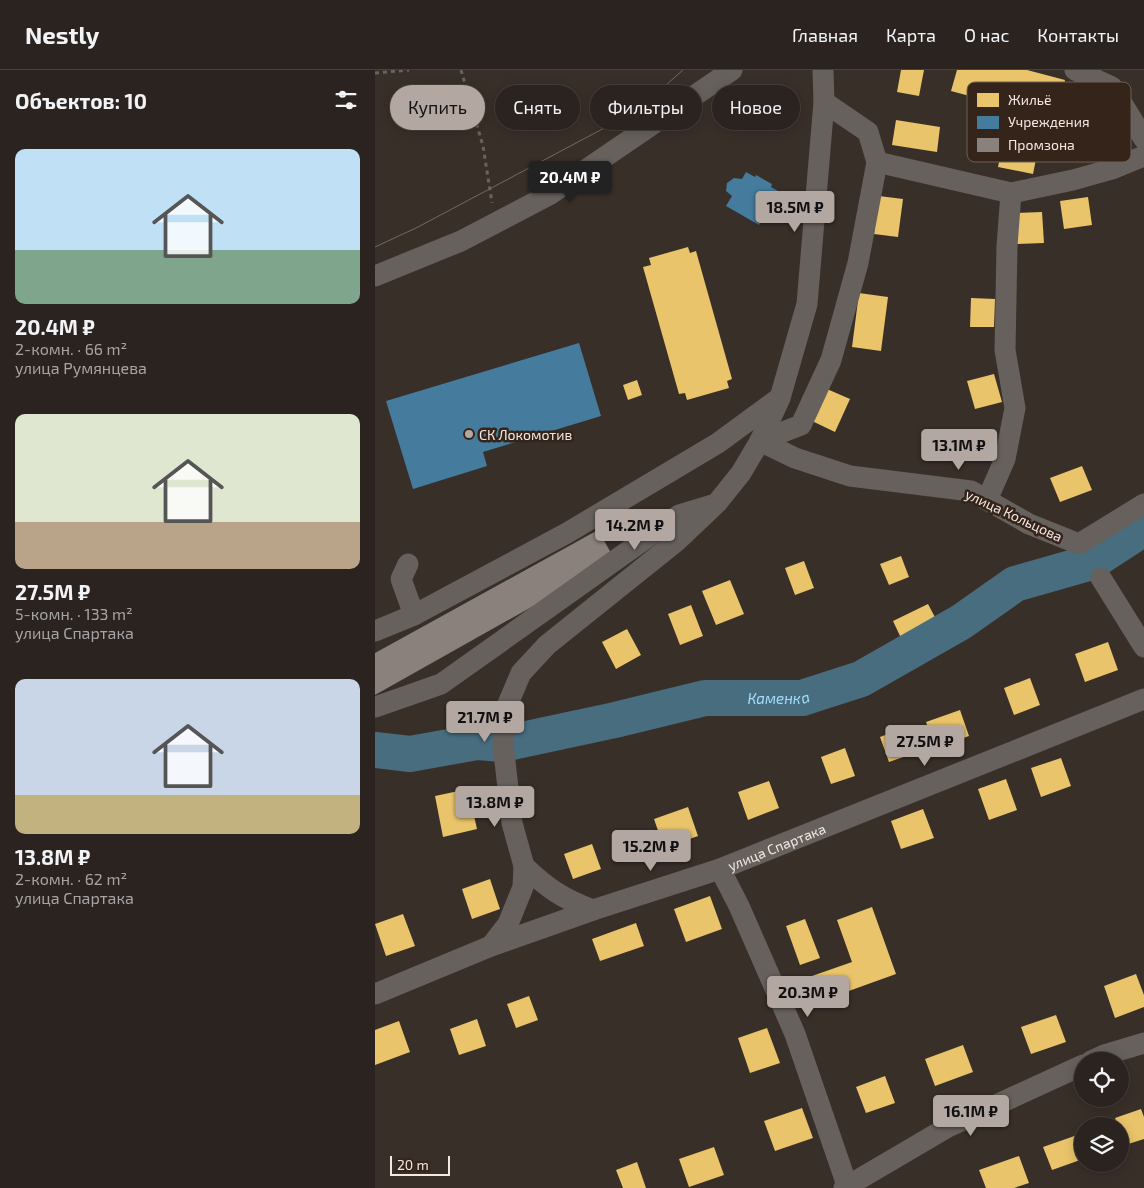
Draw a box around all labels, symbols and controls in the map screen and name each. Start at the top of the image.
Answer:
text: Nestly [25,20,99,49]
text: Главная [792,24,858,46]
text: Карта [886,24,936,46]
text: О нас [964,24,1009,46]
text: Контакты [1037,24,1119,46]
legend [967,82,1131,162]
chip: Купить [390,85,485,130]
chip: Снять [495,85,580,130]
chip: Фильтры [590,85,702,130]
chip: Новое [712,85,800,130]
icon: filters [332,86,360,114]
text: Объектов: 10 [15,88,147,113]
text: Жильё [1008,91,1052,108]
text: Учреждения [1008,113,1090,130]
text: Промзона [1008,136,1075,153]
pin: 20.4M ₽ [524,160,616,203]
text: 20.4M ₽ [540,167,600,186]
icon: home [143,181,233,271]
pin: 18.5M ₽ [749,190,841,233]
text: 18.5M ₽ [766,197,824,216]
text: 20.4M ₽ [15,314,95,339]
text: 2-комн. · 66 m² [15,339,127,358]
text: улица Румянцева [15,358,147,377]
place label: СК Локомотив [479,426,572,443]
marker: СК Локомотив [463,428,475,440]
pin: 13.1M ₽ [913,428,1005,471]
text: 13.1M ₽ [932,435,986,454]
icon: home [143,446,233,536]
street label: улица Кольцова [963,485,1065,545]
pin: 14.2M ₽ [589,508,681,551]
text: 14.2M ₽ [606,515,664,534]
text: 27.5M ₽ [15,579,90,604]
text: 5-комн. · 133 m² [15,604,133,623]
text: улица Спартака [15,623,134,642]
water label: Каменка [747,687,812,707]
pin: 21.7M ₽ [439,700,531,743]
text: 21.7M ₽ [457,707,513,726]
icon: home [143,711,233,801]
pin: 27.5M ₽ [879,724,971,767]
text: 27.5M ₽ [896,731,954,750]
pin: 13.8M ₽ [449,786,541,828]
text: 13.8M ₽ [466,792,524,811]
street label: улица Спартака [725,819,828,874]
pin: 15.2M ₽ [605,830,697,872]
text: 15.2M ₽ [623,836,679,855]
text: 13.8M ₽ [15,844,90,869]
text: 2-комн. · 62 m² [15,869,127,888]
text: улица Спартака [15,888,134,907]
pin: 20.3M ₽ [762,976,854,1018]
text: 20.3M ₽ [778,982,838,1001]
map controls [1074,1052,1129,1172]
button: locate [1074,1052,1129,1107]
pin: 16.1M ₽ [925,1094,1017,1137]
text: 16.1M ₽ [944,1101,998,1120]
button: layers [1074,1117,1129,1172]
scale bar [390,1153,450,1176]
text: 20 m [397,1156,429,1173]

